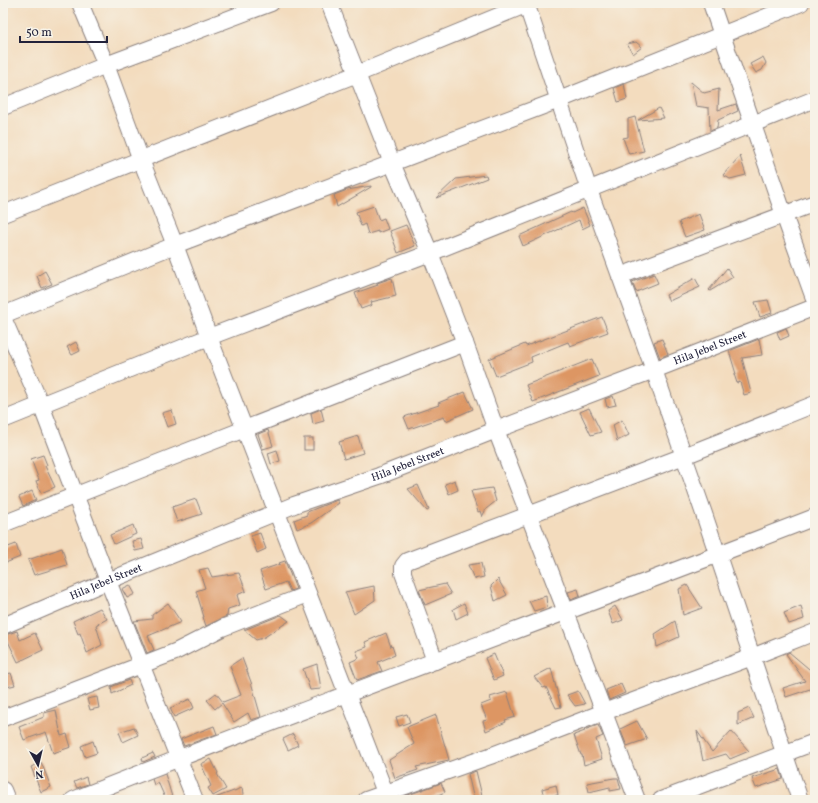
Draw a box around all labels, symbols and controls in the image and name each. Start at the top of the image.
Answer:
scale bar [20,18,107,44]
text: 50 m [26,25,52,41]
street label: Hila Jebel Street [672,327,749,369]
street label: Hila Jebel Street [369,444,447,486]
street label: Hila Jebel Street [68,560,145,604]
north arrow [18,745,58,785]
text: N [34,765,44,781]

